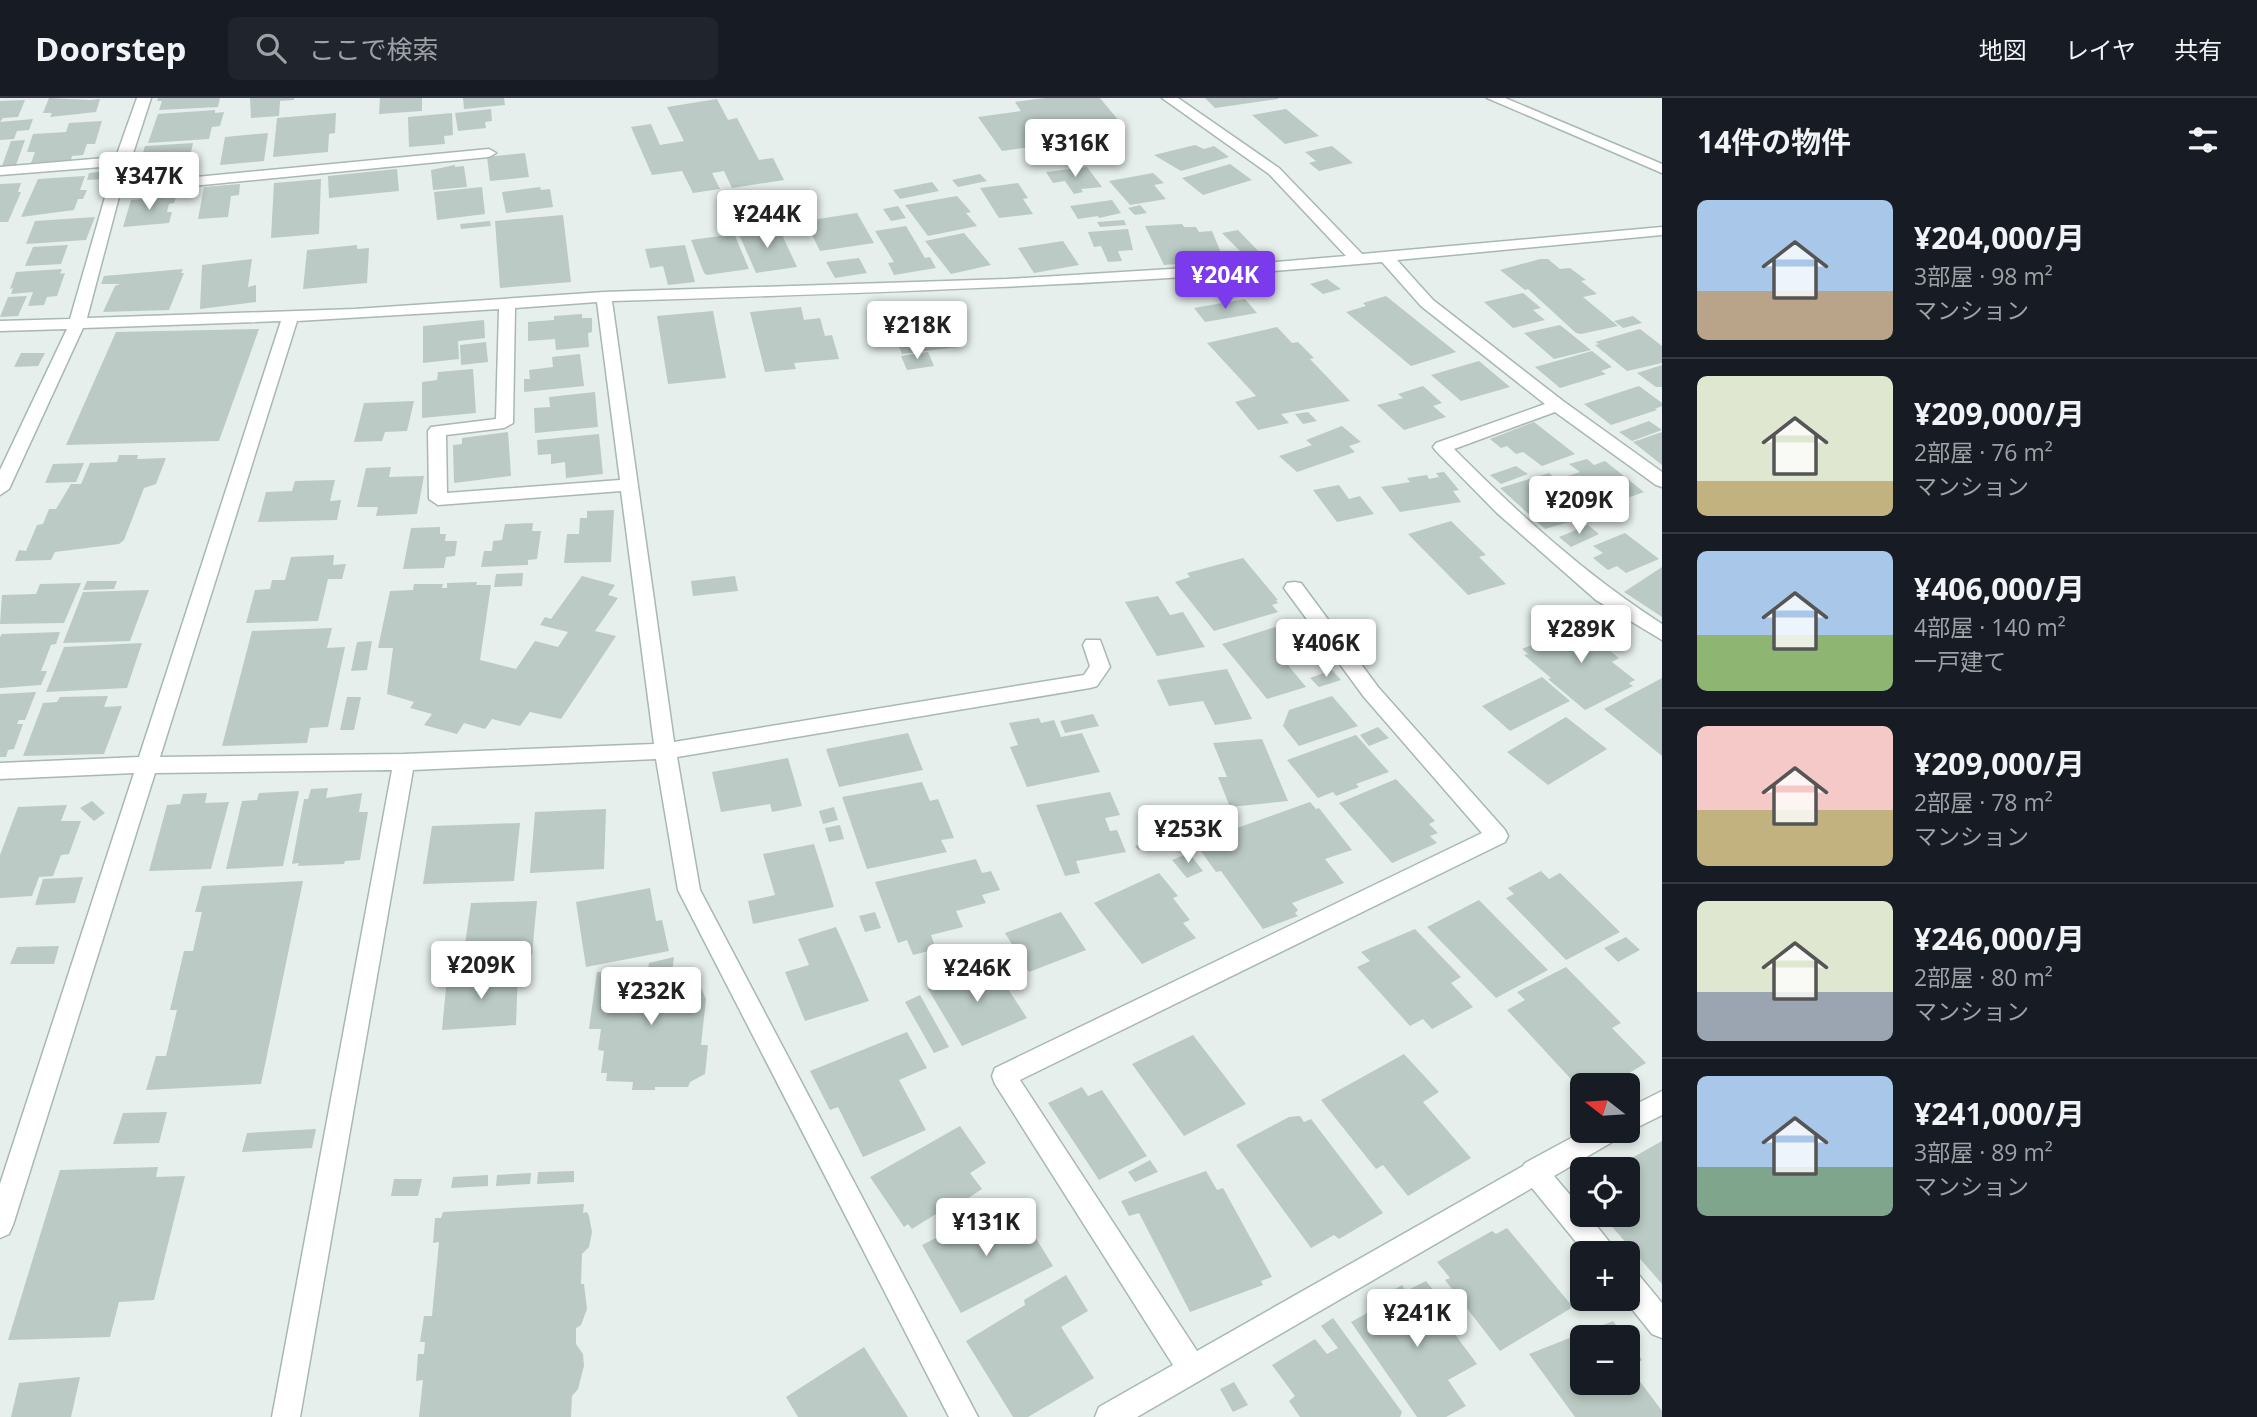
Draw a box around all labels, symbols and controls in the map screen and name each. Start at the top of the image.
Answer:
search box [228,17,718,80]
text: Doorstep [35,26,186,71]
icon: search [252,29,290,67]
text: ここで検索 [308,31,438,67]
text: 地図 [1979,33,2027,66]
text: レイヤ [2065,33,2136,66]
text: 共有 [2174,33,2222,66]
pin: ¥316K [1026,120,1124,179]
text: 14件の物件 [1697,121,1851,162]
icon: filters [2184,121,2222,159]
text: ¥316K [1041,126,1109,158]
pin: ¥347K [100,152,198,212]
text: ¥347K [115,159,183,191]
pin: ¥244K [718,190,816,250]
text: ¥244K [733,197,801,229]
text: ¥204,000/月 [1914,217,2085,258]
icon: home [1753,228,1837,312]
pin: ¥204K [1176,252,1274,311]
text: ¥204K [1191,258,1259,290]
text: 3部屋 · 98 m² [1914,260,2053,292]
text: マンション [1914,294,2029,326]
pin: ¥218K [868,302,966,361]
text: ¥218K [883,308,951,340]
text: ¥209,000/月 [1914,393,2085,434]
icon: home [1753,404,1837,488]
text: 2部屋 · 76 m² [1914,436,2053,468]
text: マンション [1914,470,2029,502]
pin: ¥209K [1530,476,1628,536]
text: ¥209K [1545,483,1613,515]
text: ¥406,000/月 [1914,568,2085,609]
icon: home [1753,579,1837,663]
pin: ¥289K [1532,606,1630,665]
text: 4部屋 · 140 m² [1914,611,2066,643]
text: ¥289K [1547,612,1615,644]
pin: ¥406K [1277,620,1375,679]
text: ¥406K [1292,626,1360,658]
text: 一戸建て [1914,645,2006,677]
text: ¥209,000/月 [1914,743,2085,784]
icon: home [1753,754,1837,838]
text: 2部屋 · 78 m² [1914,786,2053,818]
pin: ¥253K [1139,806,1237,865]
text: ¥253K [1154,812,1222,844]
text: マンション [1914,820,2029,852]
text: ¥246,000/月 [1914,918,2085,959]
icon: home [1753,929,1837,1013]
pin: ¥209K [432,942,530,1001]
pin: ¥246K [928,944,1026,1004]
text: ¥209K [447,948,515,980]
text: ¥246K [943,951,1011,983]
text: 2部屋 · 80 m² [1914,961,2053,993]
pin: ¥232K [602,968,700,1027]
text: ¥232K [617,974,685,1006]
text: マンション [1914,995,2029,1027]
north arrow [1570,1073,1640,1143]
map controls [1570,1073,1640,1395]
text: ¥241,000/月 [1914,1093,2085,1134]
icon: home [1753,1104,1837,1188]
text: 3部屋 · 89 m² [1914,1136,2053,1168]
button: locate [1570,1157,1640,1227]
text: マンション [1914,1170,2029,1202]
pin: ¥131K [937,1198,1035,1258]
text: ¥131K [952,1205,1020,1237]
button: + [1570,1241,1640,1311]
pin: ¥241K [1368,1290,1466,1349]
text: ¥241K [1383,1296,1451,1328]
button: − [1570,1325,1640,1395]

